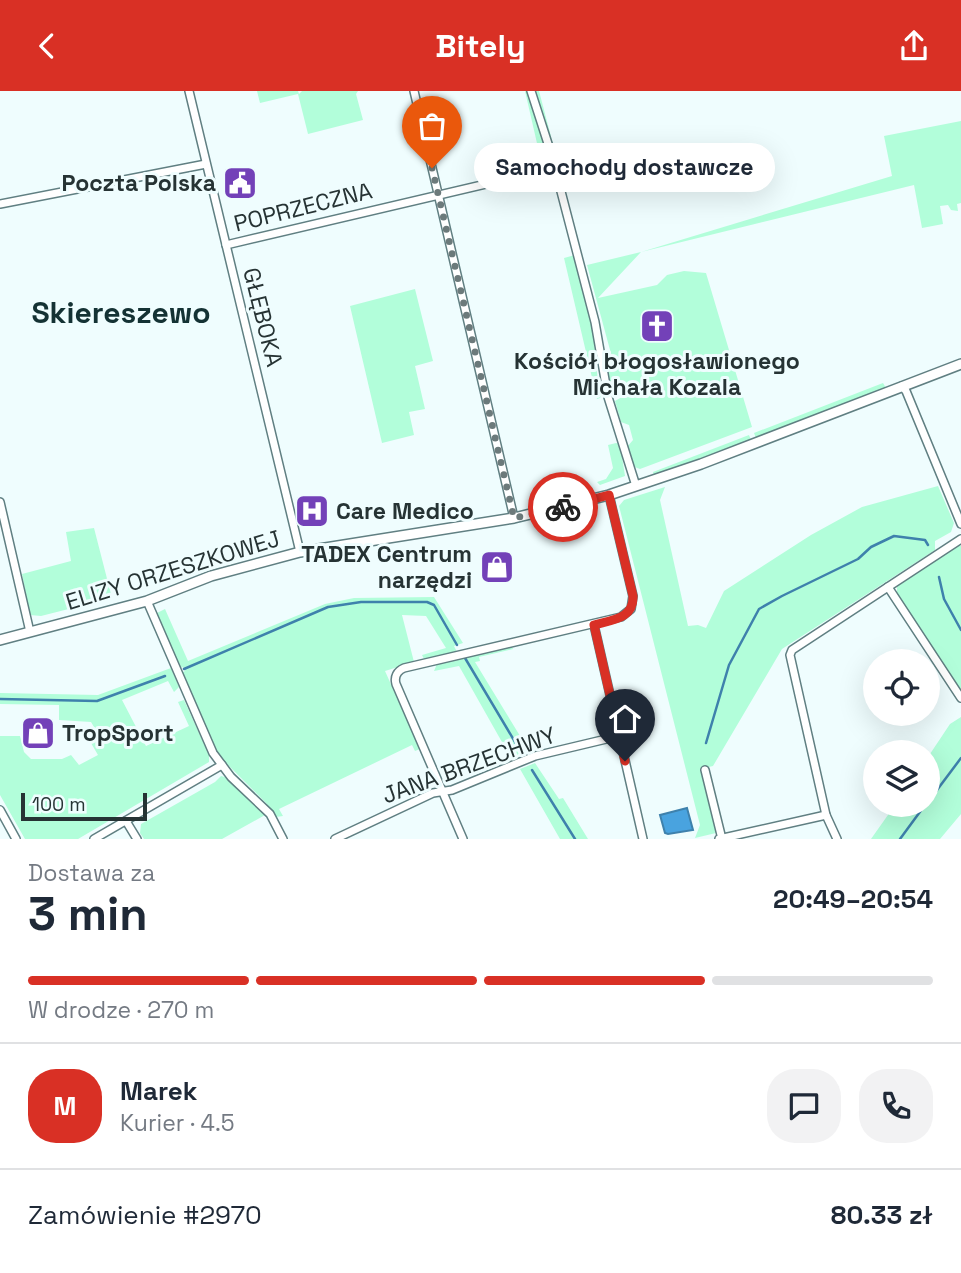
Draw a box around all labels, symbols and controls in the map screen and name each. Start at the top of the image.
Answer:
text: Bitely [435,26,526,66]
icon: back [28,27,66,65]
icon: share [895,27,933,65]
pin [402,96,462,168]
icon: bag [413,107,451,145]
callout: Samochody dostawcze [474,143,775,193]
text: Samochody dostawcze [496,152,753,182]
public building icon: Poczta Polska [221,164,259,202]
place label: Poczta Polska [62,168,216,198]
street label: POPRZECZNA [231,175,375,239]
street label: GŁĘBOKA [236,264,290,370]
district label: Skiereszewo [31,293,211,332]
church icon: Kościół błogosławionego Michała Kozala [638,307,676,345]
place label: Kościół błogosławionego Michała Kozala [514,346,800,402]
courier [528,472,598,542]
icon: bike [544,488,582,526]
hospital icon: Care Medico [293,492,331,530]
place label: Care Medico [336,496,474,526]
street label: ELIZY ORZESZKOWEJ [62,523,284,617]
place label: TADEX Centrum narzędzi [301,539,472,595]
shop icon: TADEX Centrum narzędzi [478,548,516,586]
map controls [863,649,940,817]
button: locate [863,649,940,726]
pin [595,689,655,761]
icon: home [606,700,644,738]
shop icon: TropSport [19,714,57,752]
place label: TropSport [62,718,174,748]
street label: JANA BRZECHWY [378,720,560,810]
button: layers [863,740,940,817]
scale bar [21,790,147,822]
text: 100 m [32,792,86,817]
text: Dostawa za [28,858,155,888]
text: 20:49–20:54 [773,882,933,916]
text: 3 min [28,885,148,943]
text: W drodze · 270 m [28,995,214,1025]
button: chat [767,1069,841,1143]
button: phone [859,1069,933,1143]
text: Marek [120,1074,197,1108]
text: M [54,1089,76,1123]
text: Kurier · 4.5 [120,1108,235,1138]
text: Zamówienie #2970 [28,1198,262,1232]
text: 80.33 zł [831,1198,933,1232]

